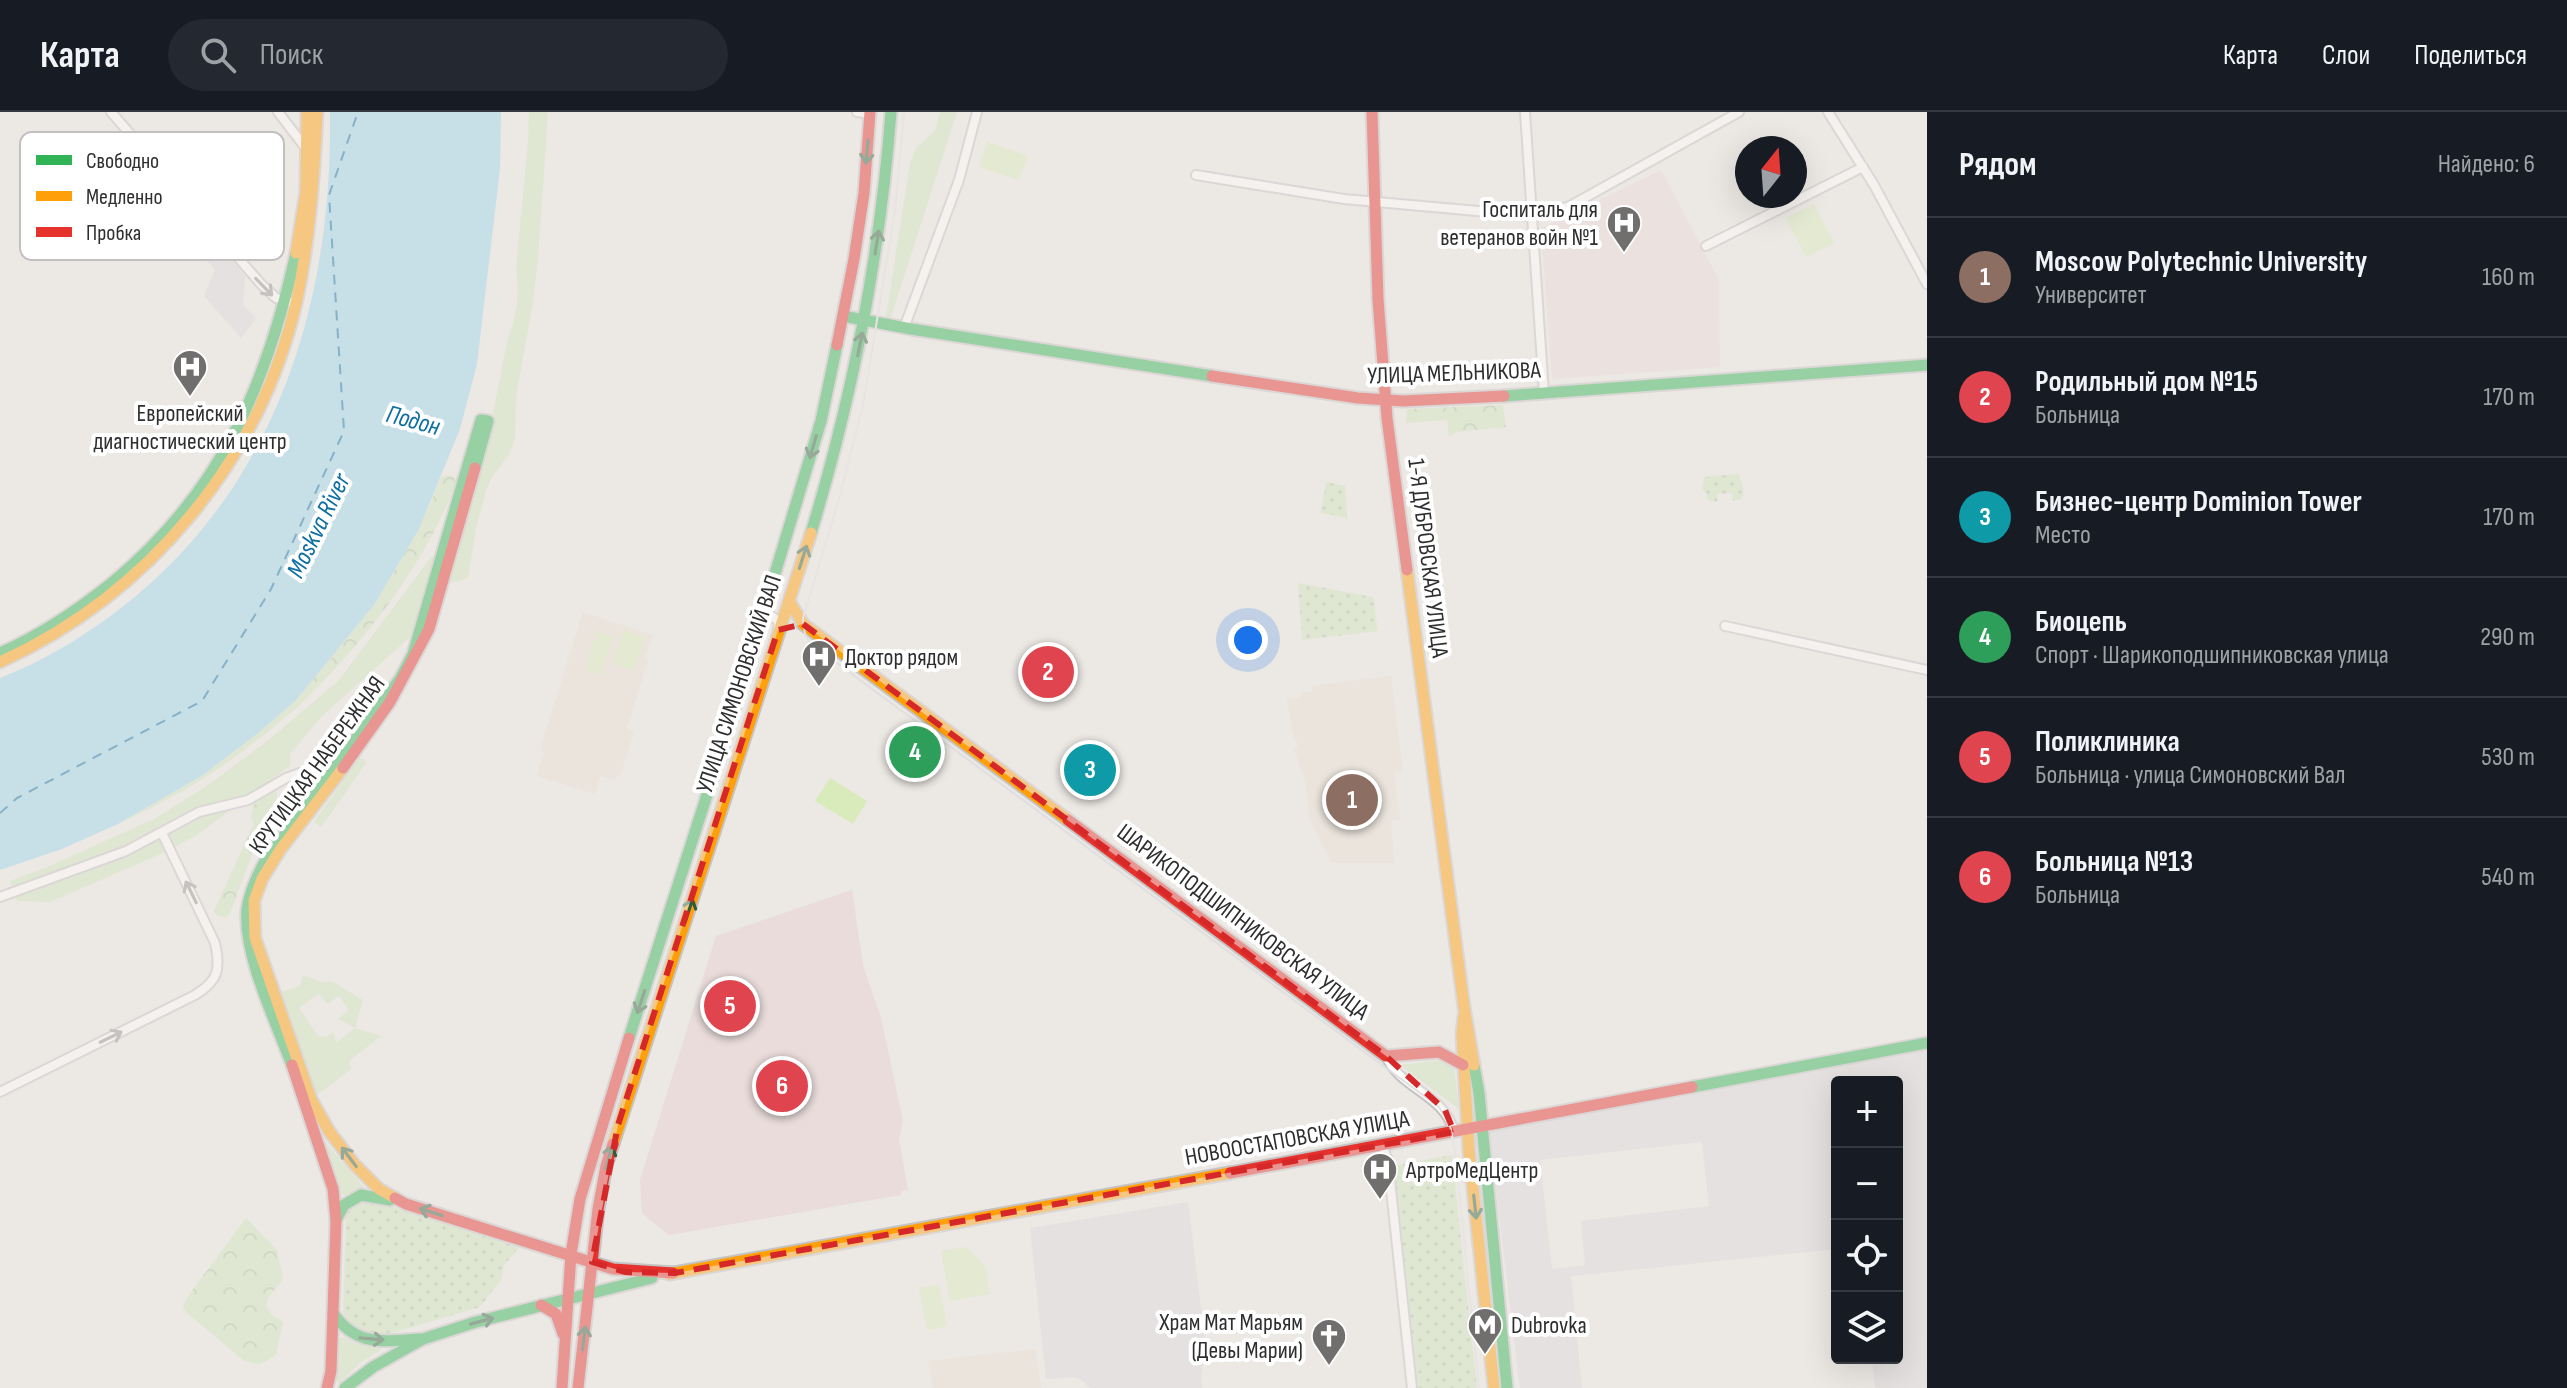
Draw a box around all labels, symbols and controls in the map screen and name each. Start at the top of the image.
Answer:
search box [168,19,728,91]
text: Карта [40,33,120,78]
icon: search [196,33,240,77]
text: Поиск [260,37,323,73]
text: Карта [2223,39,2278,72]
text: Слои [2322,39,2370,72]
text: Поделиться [2414,39,2527,72]
legend [20,132,284,260]
north arrow [1735,136,1807,208]
one-way arrow [859,138,874,165]
text: Рядом [1959,144,2037,185]
text: Свободно [86,148,159,175]
text: Найдено: 6 [2438,149,2535,180]
text: Медленно [86,184,163,211]
place label: Госпиталь для ветеранов войн №1 [1440,195,1599,252]
hospital icon: Госпиталь для ветеранов войн №1 [1605,204,1643,254]
text: Пробка [86,220,141,247]
one-way arrow [870,230,885,255]
text: Moscow Polytechnic University [2035,244,2367,280]
text: 1 [1980,262,1990,293]
text: 160 m [2482,262,2535,293]
one-way arrow [255,277,274,297]
text: Университет [2035,280,2147,311]
one-way arrow [853,332,868,358]
hospital icon: Европейский диагностический центр [171,348,209,398]
street label: УЛИЦА МЕЛЬНИКОВА [1367,355,1542,391]
text: Родильный дом №15 [2035,364,2258,400]
text: 2 [1979,382,1991,413]
text: 170 m [2483,382,2535,413]
place label: Европейский диагностический центр [93,399,287,456]
water label: Подон [383,399,444,443]
text: Больница [2035,400,2120,431]
one-way arrow [805,433,820,459]
street label: 1-Я ДУБРОВСКАЯ УЛИЦА [1401,457,1455,660]
water label: Moskva River [280,467,358,583]
text: Бизнес-центр Dominion Tower [2035,484,2362,520]
text: 3 [1979,502,1991,533]
text: 170 m [2483,502,2535,533]
text: Место [2035,520,2091,551]
one-way arrow [797,544,812,569]
street label: УЛИЦА СИМОНОВСКИЙ ВАЛ [690,571,788,797]
text: Биоцепь [2035,604,2127,640]
your location [1228,620,1268,660]
text: 4 [1979,622,1991,653]
text: 290 m [2480,622,2535,653]
hospital icon: Доктор рядом [800,638,838,688]
text: Спорт · Шарикоподшипниковская улица [2035,640,2389,671]
pin: 2 [1022,642,1074,702]
place label: Доктор рядом [845,643,958,672]
street label: КРУТИЦКАЯ НАБЕРЕЖНАЯ [243,670,391,860]
pin: 4 [889,722,941,782]
text: Поликлиника [2035,724,2180,760]
pin: 3 [1064,740,1116,800]
text: 5 [1979,742,1991,773]
text: 530 m [2481,742,2535,773]
text: Больница · улица Симоновский Вал [2035,760,2346,791]
pin: 1 [1326,770,1378,830]
street label: ШАРИКОПОДШИПНИКОВСКАЯ УЛИЦА [1111,818,1375,1027]
text: Больница №13 [2035,844,2193,880]
text: 6 [1979,862,1991,893]
text: 540 m [2481,862,2535,893]
one-way arrow [183,880,198,904]
text: Больница [2035,880,2120,911]
one-way arrow [682,898,697,923]
pin: 5 [704,976,756,1036]
one-way arrow [633,988,648,1014]
one-way arrow [99,1029,123,1044]
pin: 6 [756,1056,808,1116]
map controls [1831,1076,1903,1364]
button: + [1831,1076,1903,1148]
street label: НОВООСТАПОВСКАЯ УЛИЦА [1183,1104,1412,1172]
one-way arrow [602,1145,617,1171]
one-way arrow [341,1147,358,1168]
button: − [1831,1148,1903,1220]
hospital icon: АртроМедЦентр [1361,1151,1399,1201]
place label: АртроМедЦентр [1405,1156,1538,1185]
one-way arrow [1468,1193,1483,1220]
one-way arrow [419,1204,444,1218]
button: locate [1831,1220,1903,1292]
button: layers [1831,1292,1903,1364]
metro station icon: Dubrovka [1466,1306,1504,1356]
place label: Храм Мат Марьям (Девы Марии) [1158,1308,1303,1365]
place label: Dubrovka [1511,1311,1587,1340]
one-way arrow [468,1312,494,1327]
church icon: Храм Мат Марьям (Девы Марии) [1310,1317,1348,1367]
one-way arrow [577,1325,592,1352]
one-way arrow [358,1332,385,1347]

